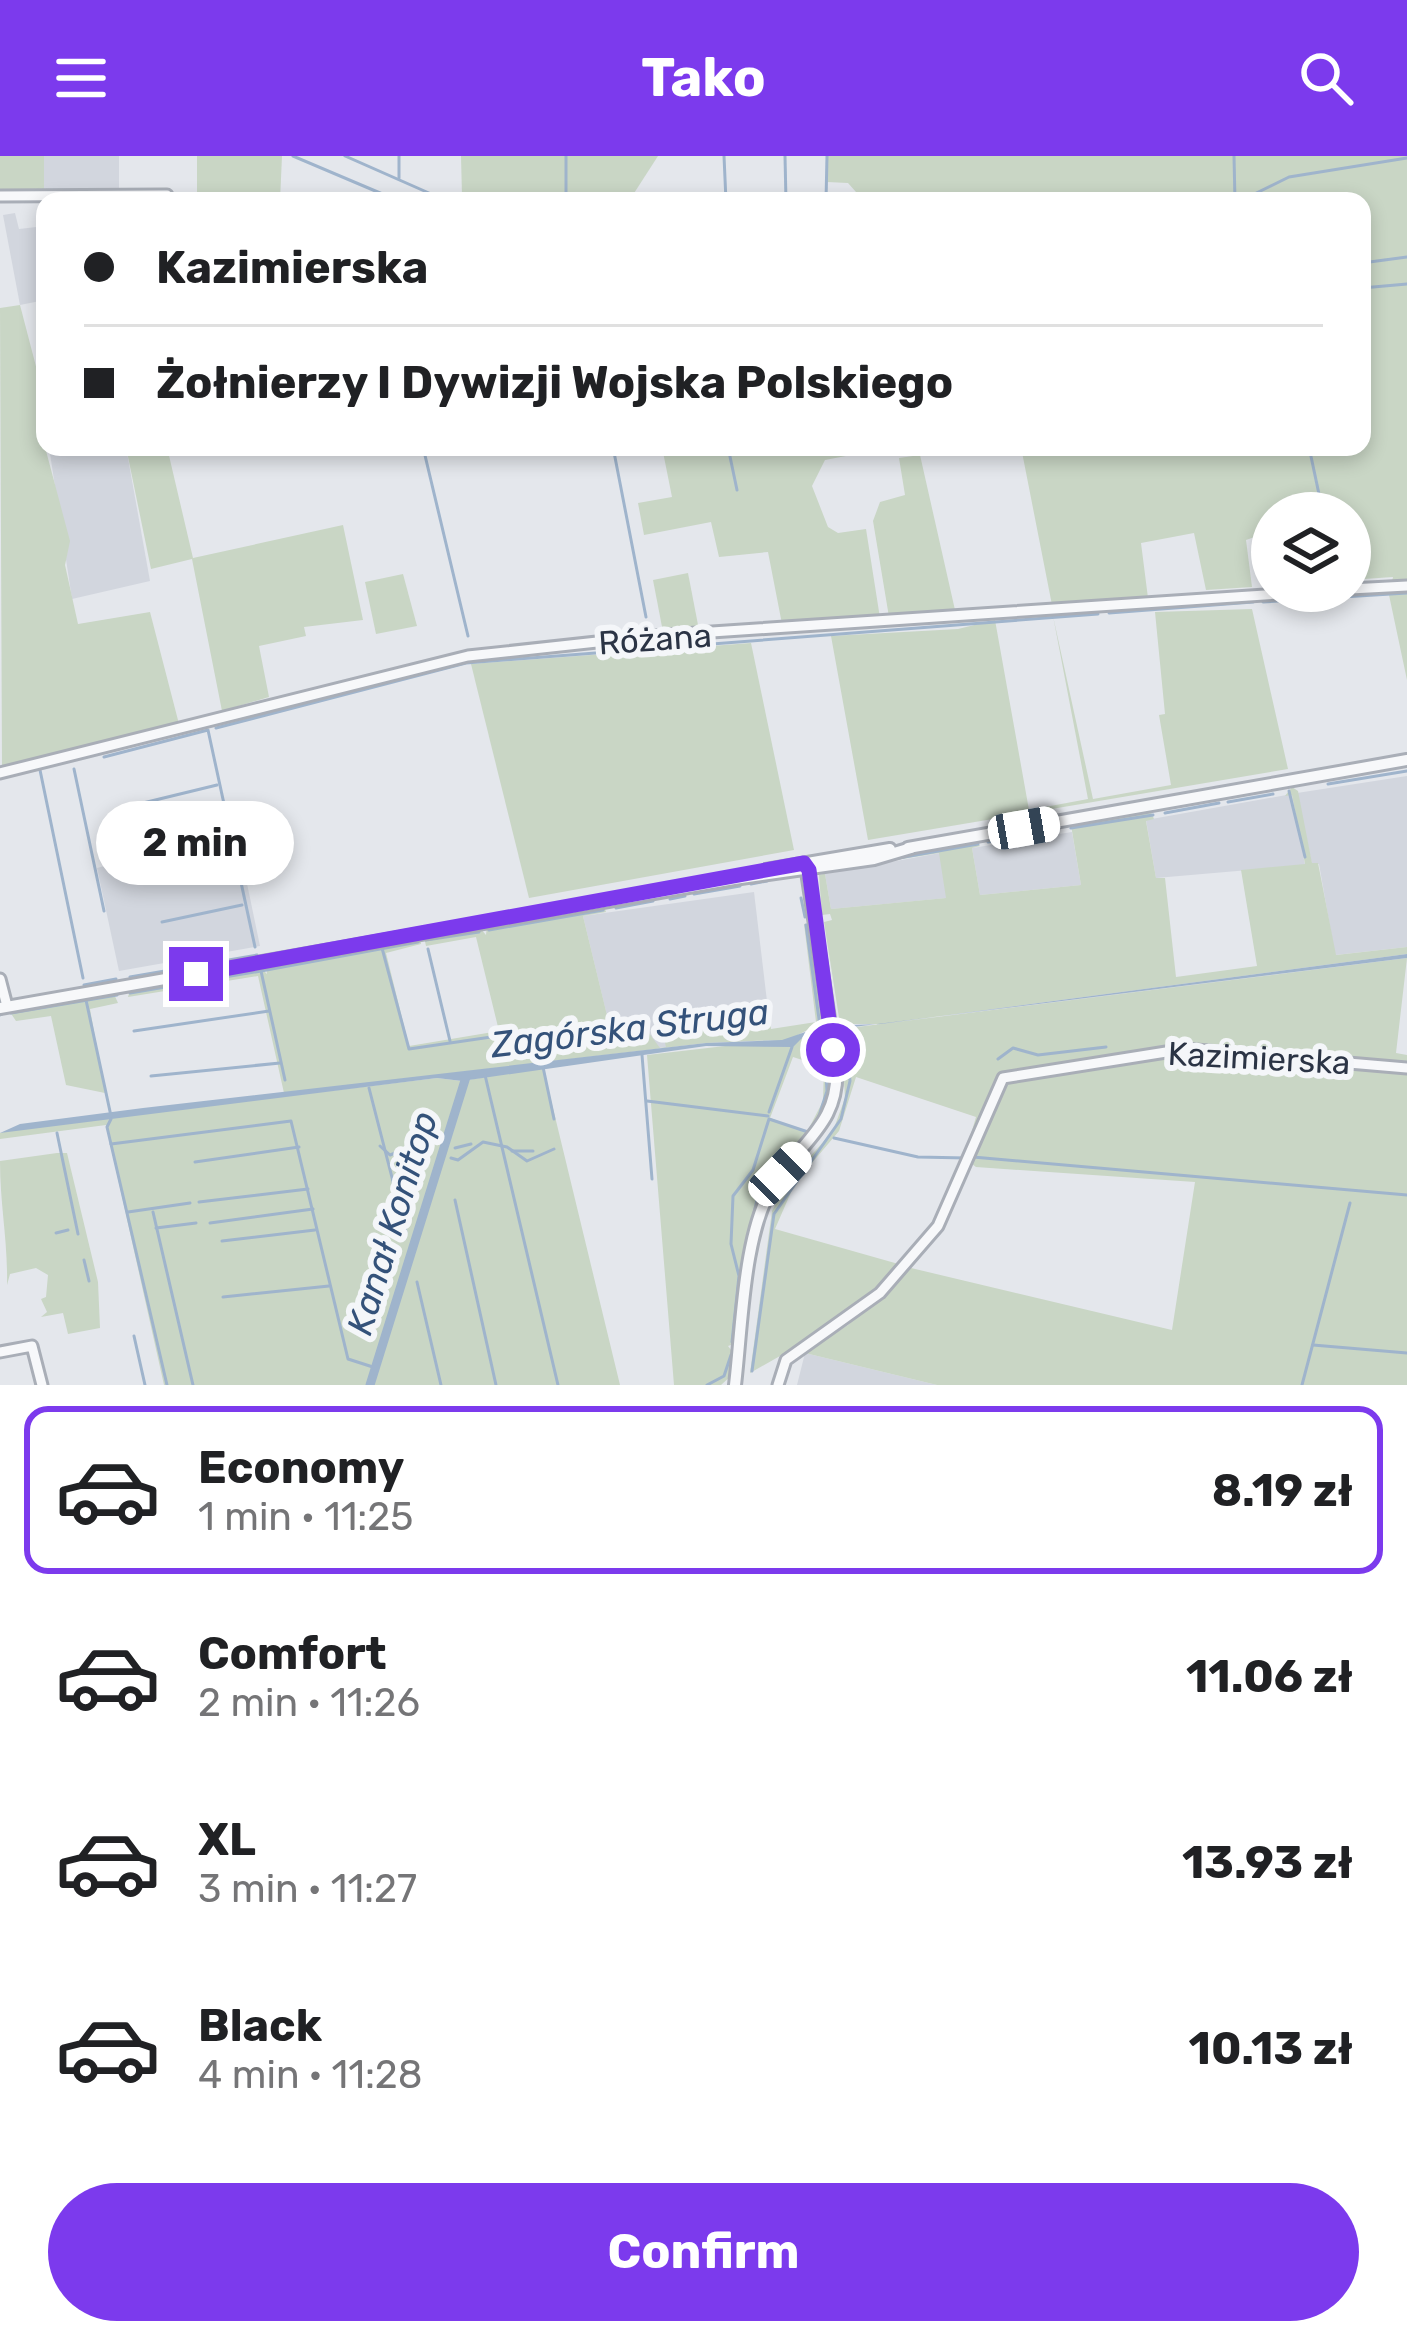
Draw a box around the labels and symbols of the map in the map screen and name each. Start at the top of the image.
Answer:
street label: Różana [597,616,713,662]
callout: 2 min [97,800,295,884]
car [985,804,1063,852]
route end [169,947,223,1001]
water label: Zagórska Struga [488,990,771,1066]
route start [806,1023,860,1077]
street label: Kazimierska [1167,1034,1351,1082]
water label: Kanał Konitop [338,1106,446,1340]
car [742,1136,818,1212]

